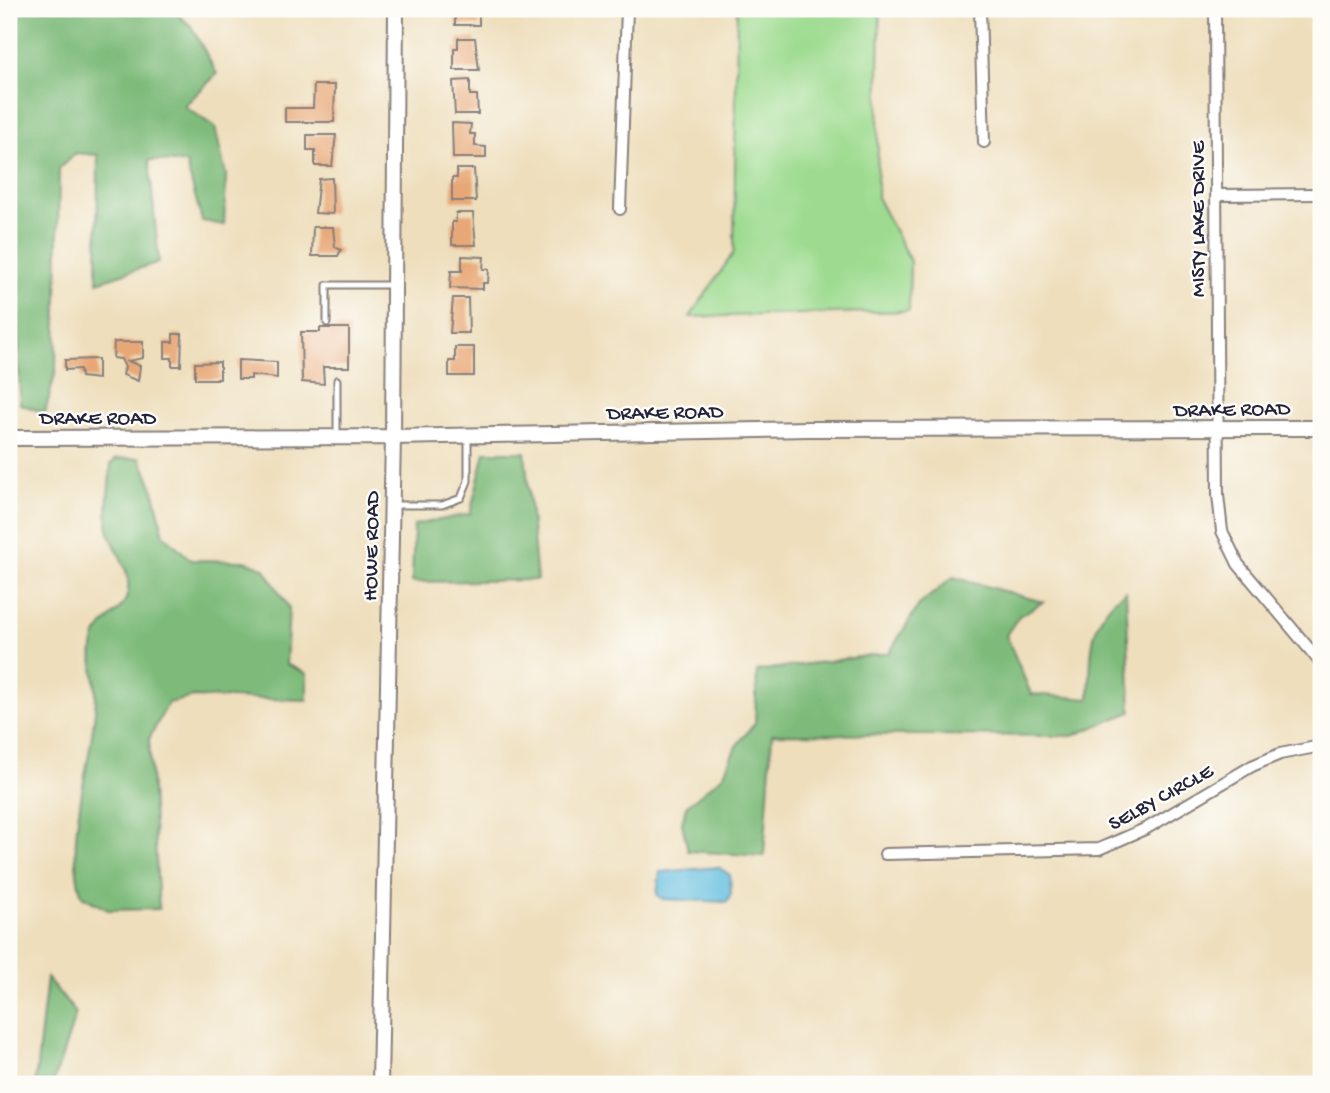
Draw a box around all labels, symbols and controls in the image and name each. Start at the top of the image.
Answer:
street label: MISTY LAKE DRIVE [1188,140,1213,297]
street label: DRAKE ROAD [1172,398,1291,425]
street label: DRAKE ROAD [605,401,724,428]
street label: DRAKE ROAD [38,408,157,433]
street label: HOWE ROAD [360,490,387,601]
street label: SELBY CIRCLE [1105,760,1219,838]

